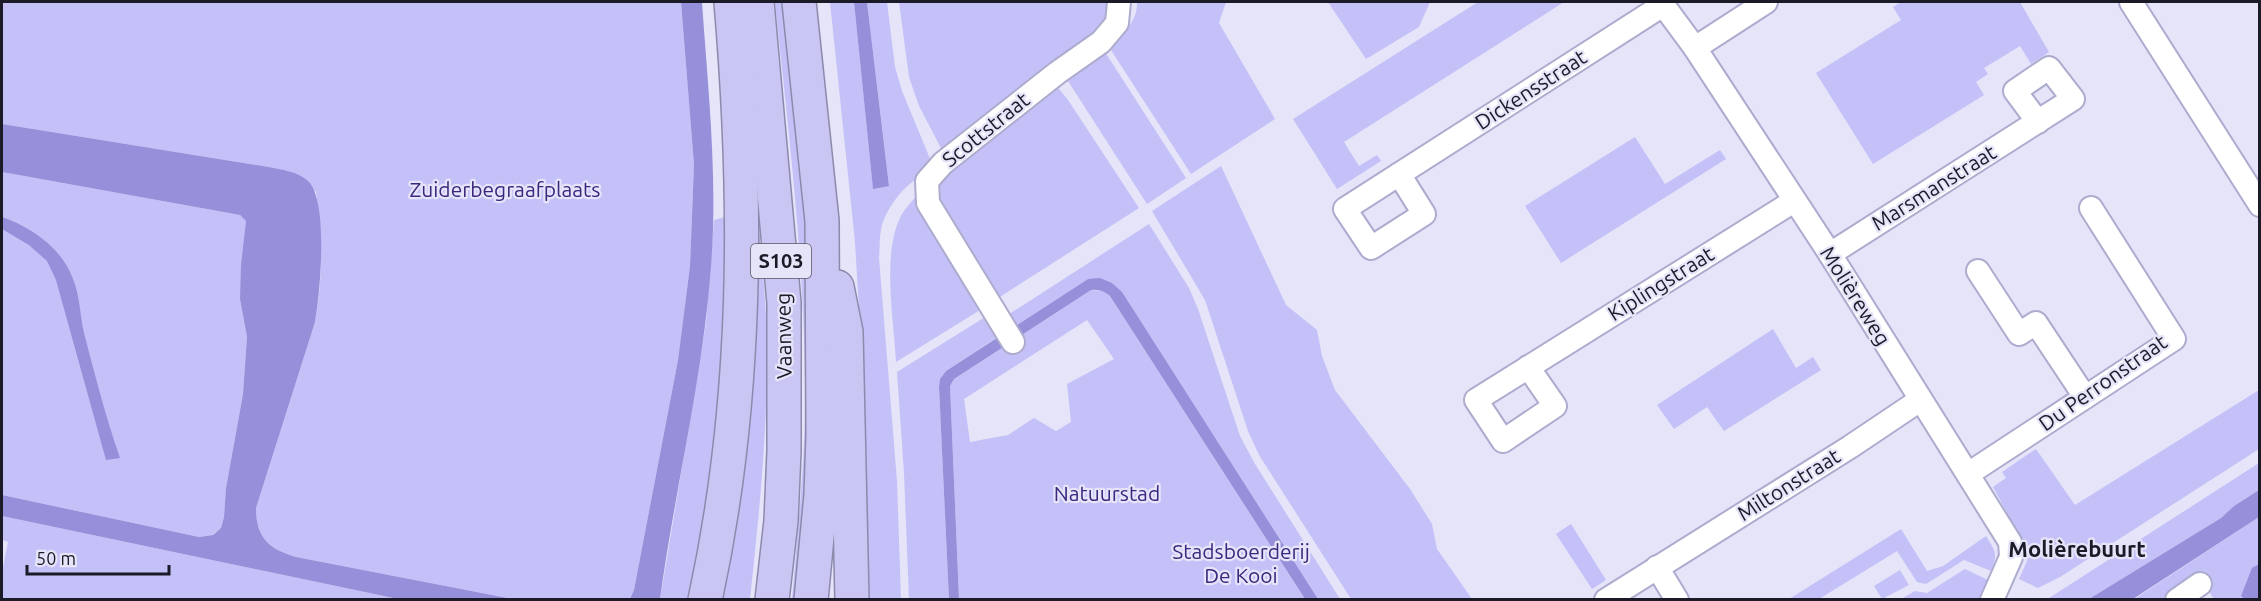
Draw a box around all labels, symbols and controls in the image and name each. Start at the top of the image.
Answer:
street label: Dickensstraat [1470,44,1591,134]
street label: Scottstraat [937,87,1034,171]
street label: Marsmanstraat [1867,139,2000,235]
park label: Zuiderbegraafplaats [410,177,600,201]
street label: Kiplingstraat [1603,241,1718,325]
street label: Molièreweg [1816,242,1896,349]
road number: S103 [751,244,811,278]
street label: Vaanweg [770,293,796,379]
street label: Du Perronstraat [2034,329,2171,435]
street label: Miltonstraat [1733,443,1844,525]
park label: Natuurstad [1054,481,1160,505]
district label: Molièrebuurt [2008,536,2146,561]
scale bar [27,538,170,576]
park label: Stadsboerderij De Kooi [1172,539,1310,587]
text: 50 m [36,548,76,568]

